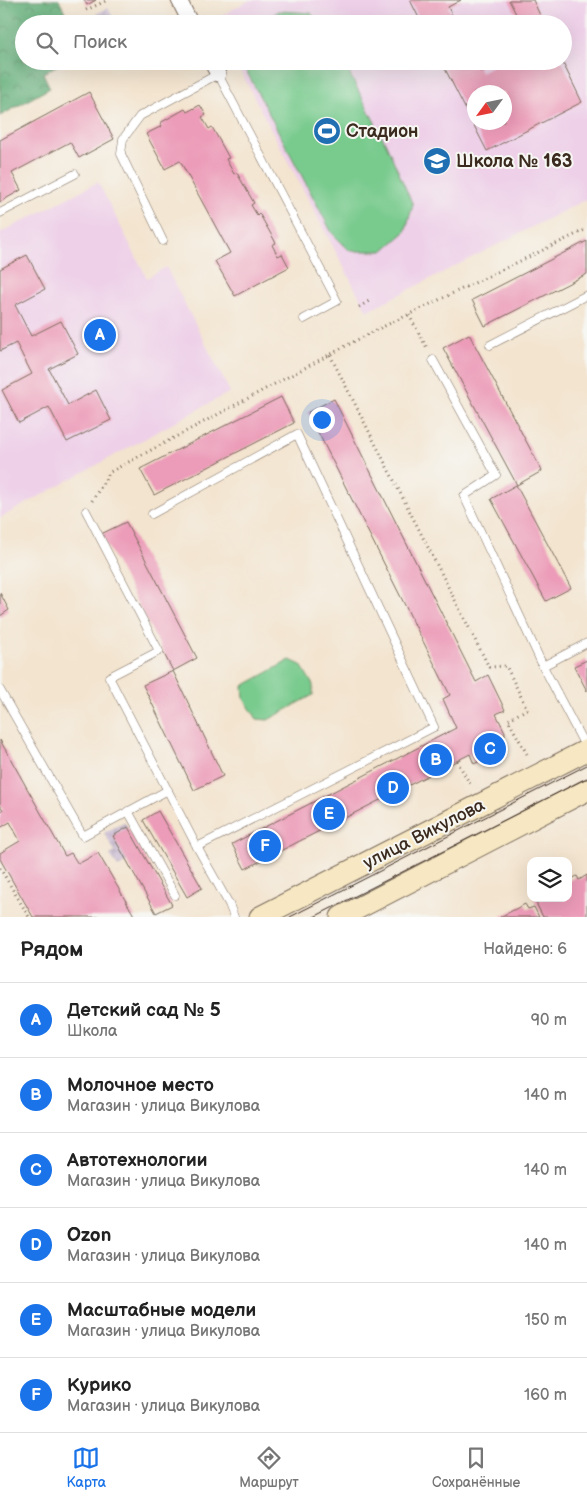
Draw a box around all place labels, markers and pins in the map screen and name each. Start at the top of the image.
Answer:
sports icon: Стадион [312,116,342,146]
place label: Стадион [346,121,418,142]
school or university icon: Школа № 163 [422,146,452,176]
place label: Школа № 163 [456,151,572,172]
pin: A [84,316,116,354]
pin: C [474,730,506,768]
pin: B [420,741,452,779]
pin: D [377,769,409,807]
pin: E [313,795,345,833]
pin: F [249,827,281,865]

